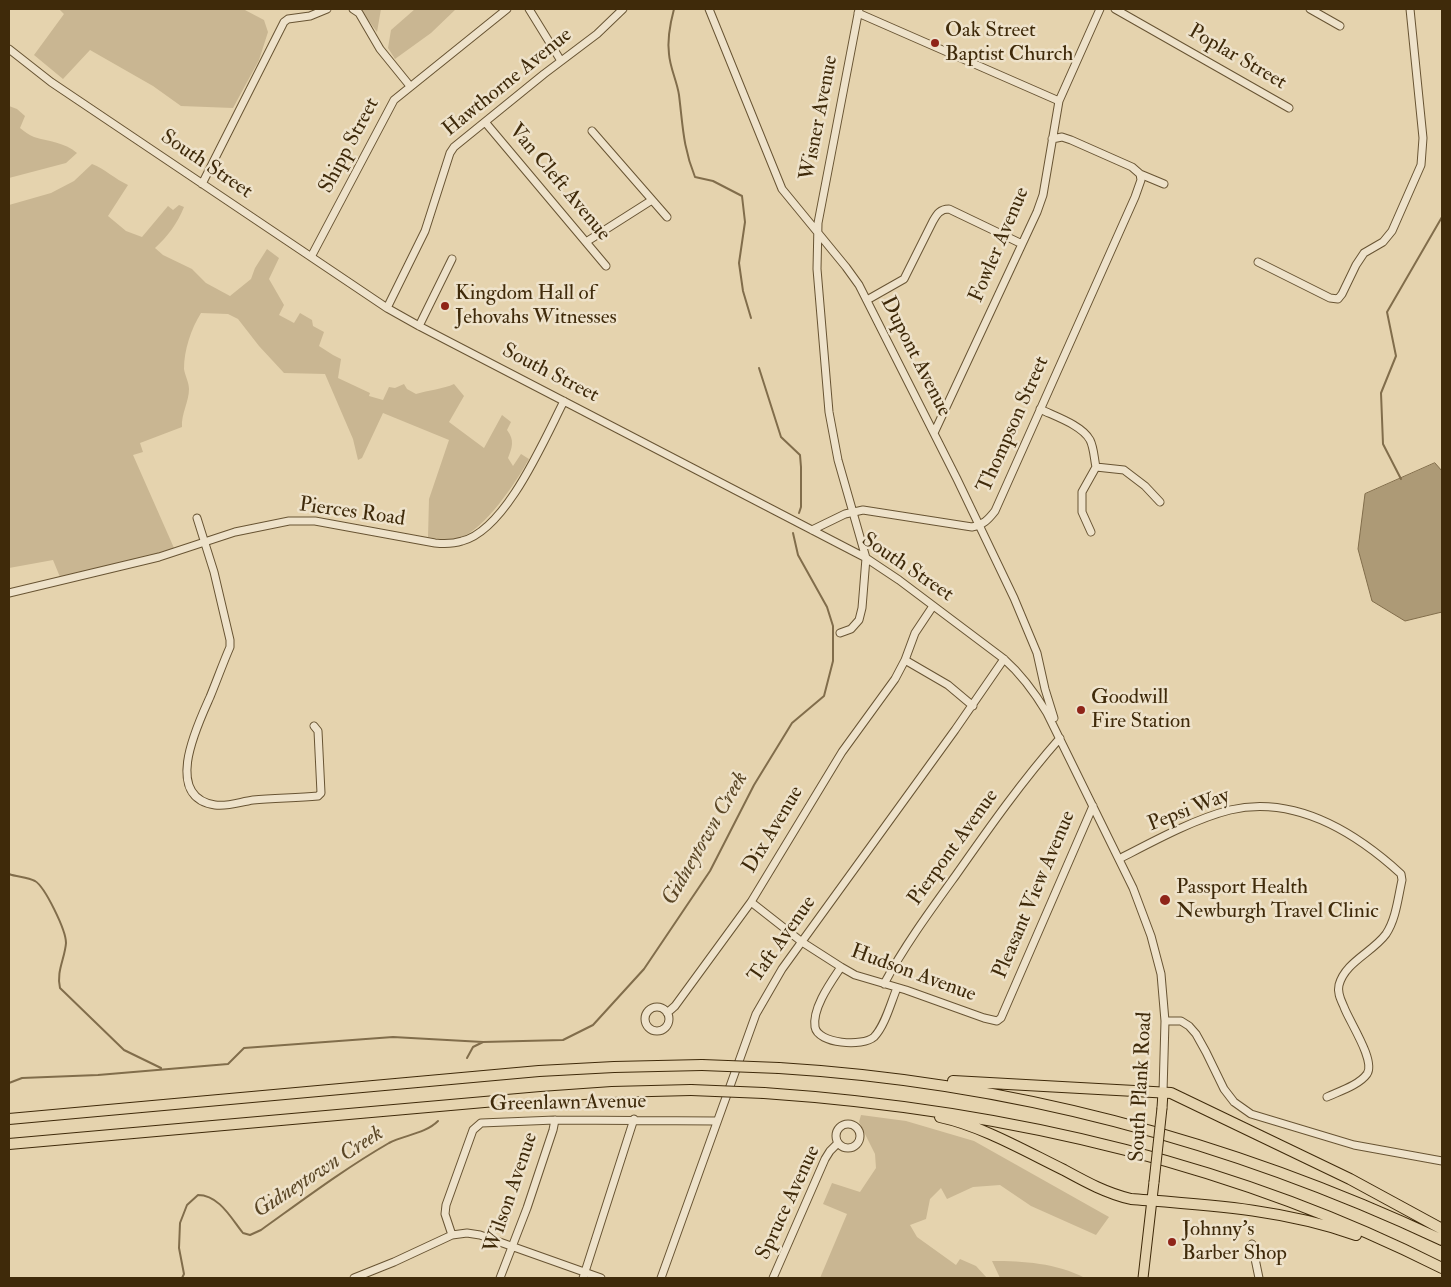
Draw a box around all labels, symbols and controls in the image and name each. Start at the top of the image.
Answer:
place label: Oak Street Baptist Church [945,18,1073,68]
street label: Poplar Street [1183,20,1291,96]
street label: Hawthorne Avenue [438,23,578,143]
marker: Oak Street Baptist Church [929,37,941,49]
street label: Wisner Avenue [796,53,844,183]
street label: Shipp Street [314,94,386,198]
street label: Van Cleft Avenue [503,119,615,247]
street label: South Street [155,125,257,205]
street label: Fowler Avenue [964,184,1036,306]
place label: Kingdom Hall of Jehovahs Witnesses [455,281,617,331]
street label: Dupont Avenue [874,293,956,421]
marker: Kingdom Hall of Jehovahs Witnesses [439,300,451,312]
street label: South Street [497,339,603,409]
street label: Thompson Street [973,353,1055,497]
street label: Pierces Road [297,493,407,533]
street label: South Street [856,528,958,608]
place label: Goodwill Fire Station [1091,685,1191,735]
marker: Goodwill Fire Station [1075,704,1087,716]
water label: Gidneytown Creek [657,768,755,910]
street label: Dix Avenue [738,782,810,878]
street label: Pepsi Way [1145,784,1233,838]
street label: Pierpont Avenue [903,785,1005,911]
street label: Pleasant View Avenue [988,807,1082,983]
place label: Passport Health Newburgh Travel Clinic [1176,875,1379,925]
street label: Taft Avenue [744,892,822,988]
marker: Passport Health Newburgh Travel Clinic [1158,893,1172,907]
street label: Hudson Avenue [847,940,979,1008]
street label: South Plank Road [1125,1011,1159,1163]
street label: Greenlawn Avenue [490,1090,646,1118]
water label: Gidneytown Creek [249,1121,389,1225]
street label: Wilson Avenue [480,1129,544,1257]
street label: Spruce Avenue [752,1142,826,1264]
place label: Johnny’s Barber Shop [1182,1217,1287,1267]
marker: Johnny’s Barber Shop [1166,1236,1178,1248]

